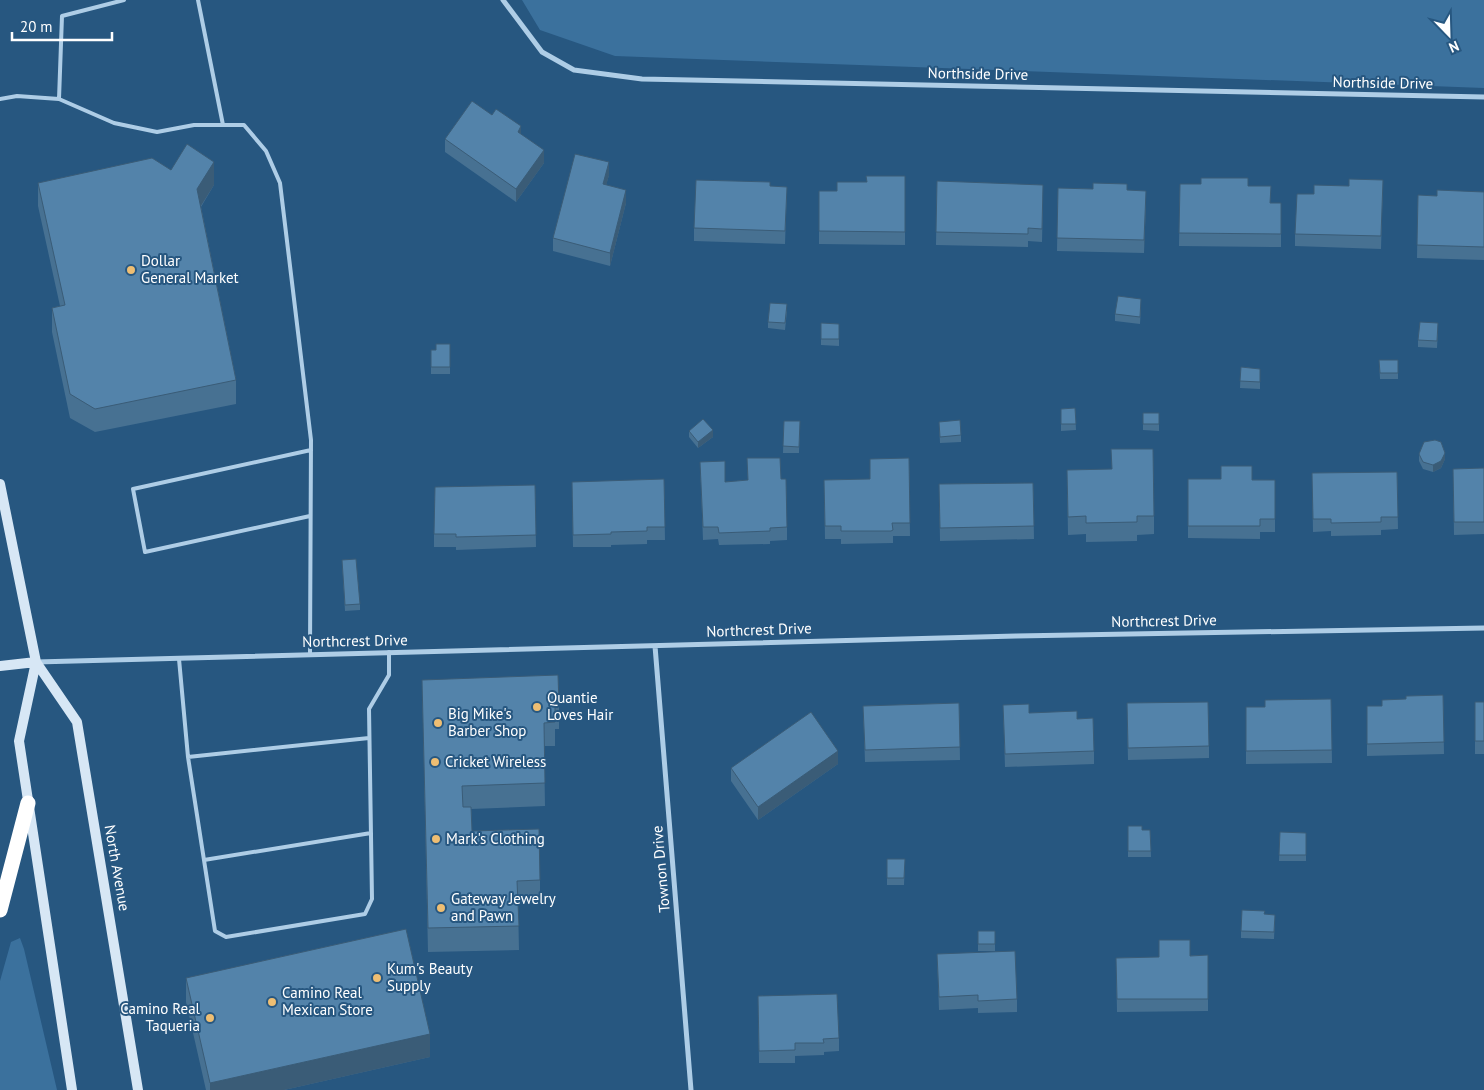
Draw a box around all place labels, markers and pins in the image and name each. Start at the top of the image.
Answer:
place label: Dollar General Market [141,251,239,287]
marker: Dollar General Market [125,264,137,276]
place label: Quantie Loves Hair [547,688,613,724]
marker: Quantie Loves Hair [531,701,543,713]
place label: Big Mike's Barber Shop [448,704,526,740]
marker: Big Mike's Barber Shop [432,717,444,729]
place label: Cricket Wireless [445,752,546,771]
marker: Cricket Wireless [429,756,441,768]
place label: Mark's Clothing [446,829,545,848]
marker: Mark's Clothing [430,833,442,845]
place label: Gateway Jewelry and Pawn [451,889,556,925]
marker: Gateway Jewelry and Pawn [435,902,447,914]
place label: Kum's Beauty Supply [387,959,473,995]
marker: Kum's Beauty Supply [371,972,383,984]
place label: Camino Real Mexican Store [282,983,373,1019]
marker: Camino Real Mexican Store [266,996,278,1008]
place label: Camino Real Taqueria [120,999,201,1035]
marker: Camino Real Taqueria [204,1012,216,1024]

